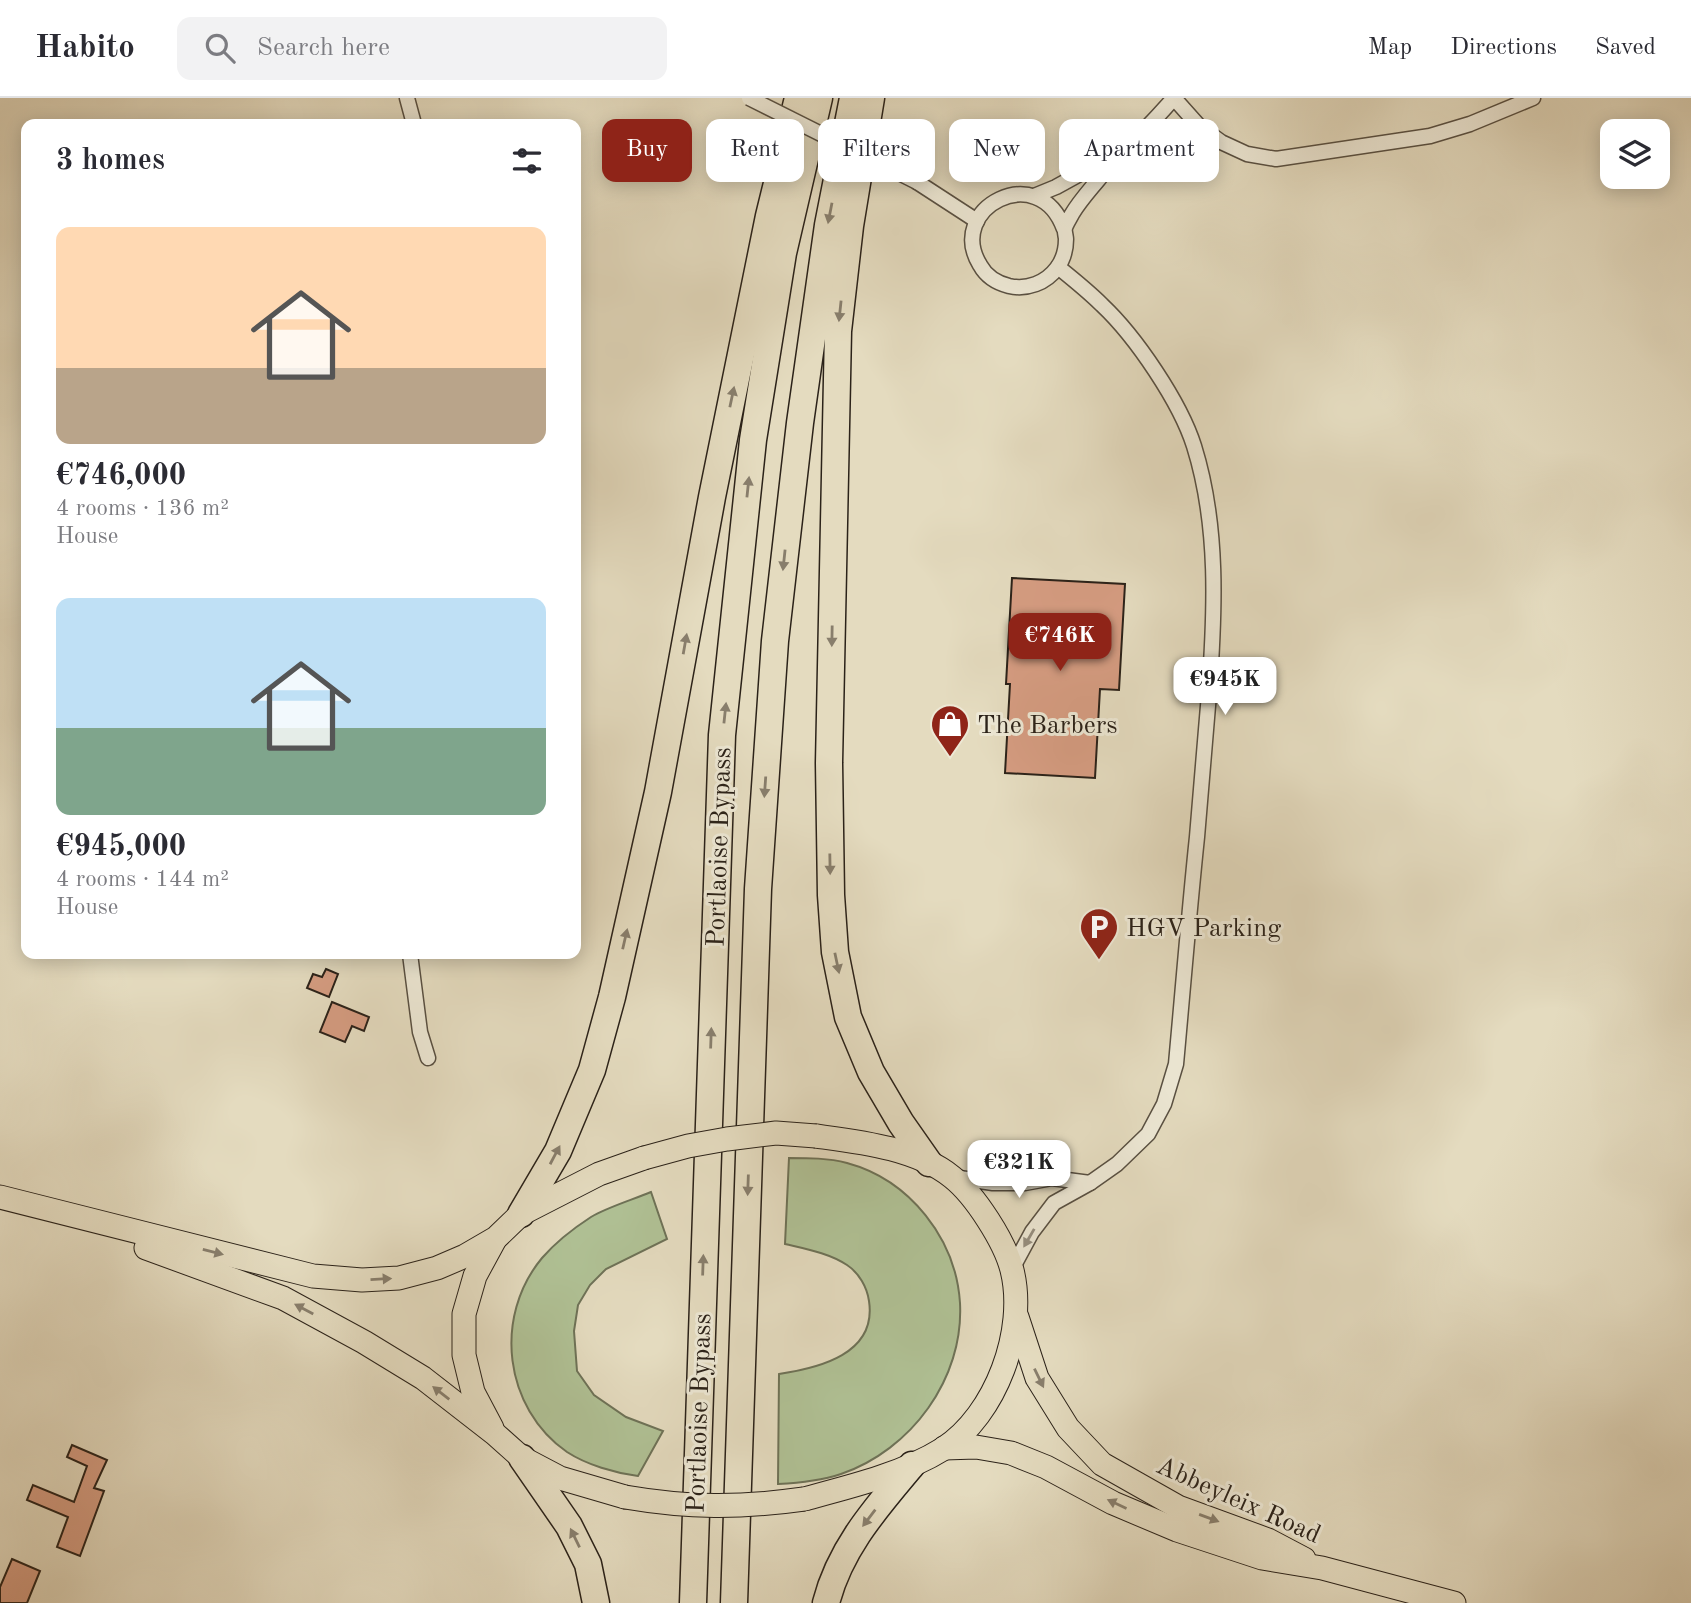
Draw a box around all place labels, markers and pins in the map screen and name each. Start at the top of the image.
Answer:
pin: €746K [1011,614,1109,673]
pin: €945K [1176,658,1274,717]
shop icon: The Barbers [929,703,971,758]
place label: The Barbers [977,713,1118,739]
parking icon: HGV Parking [1078,906,1120,961]
place label: HGV Parking [1126,916,1281,942]
pin: €321K [970,1140,1068,1200]

